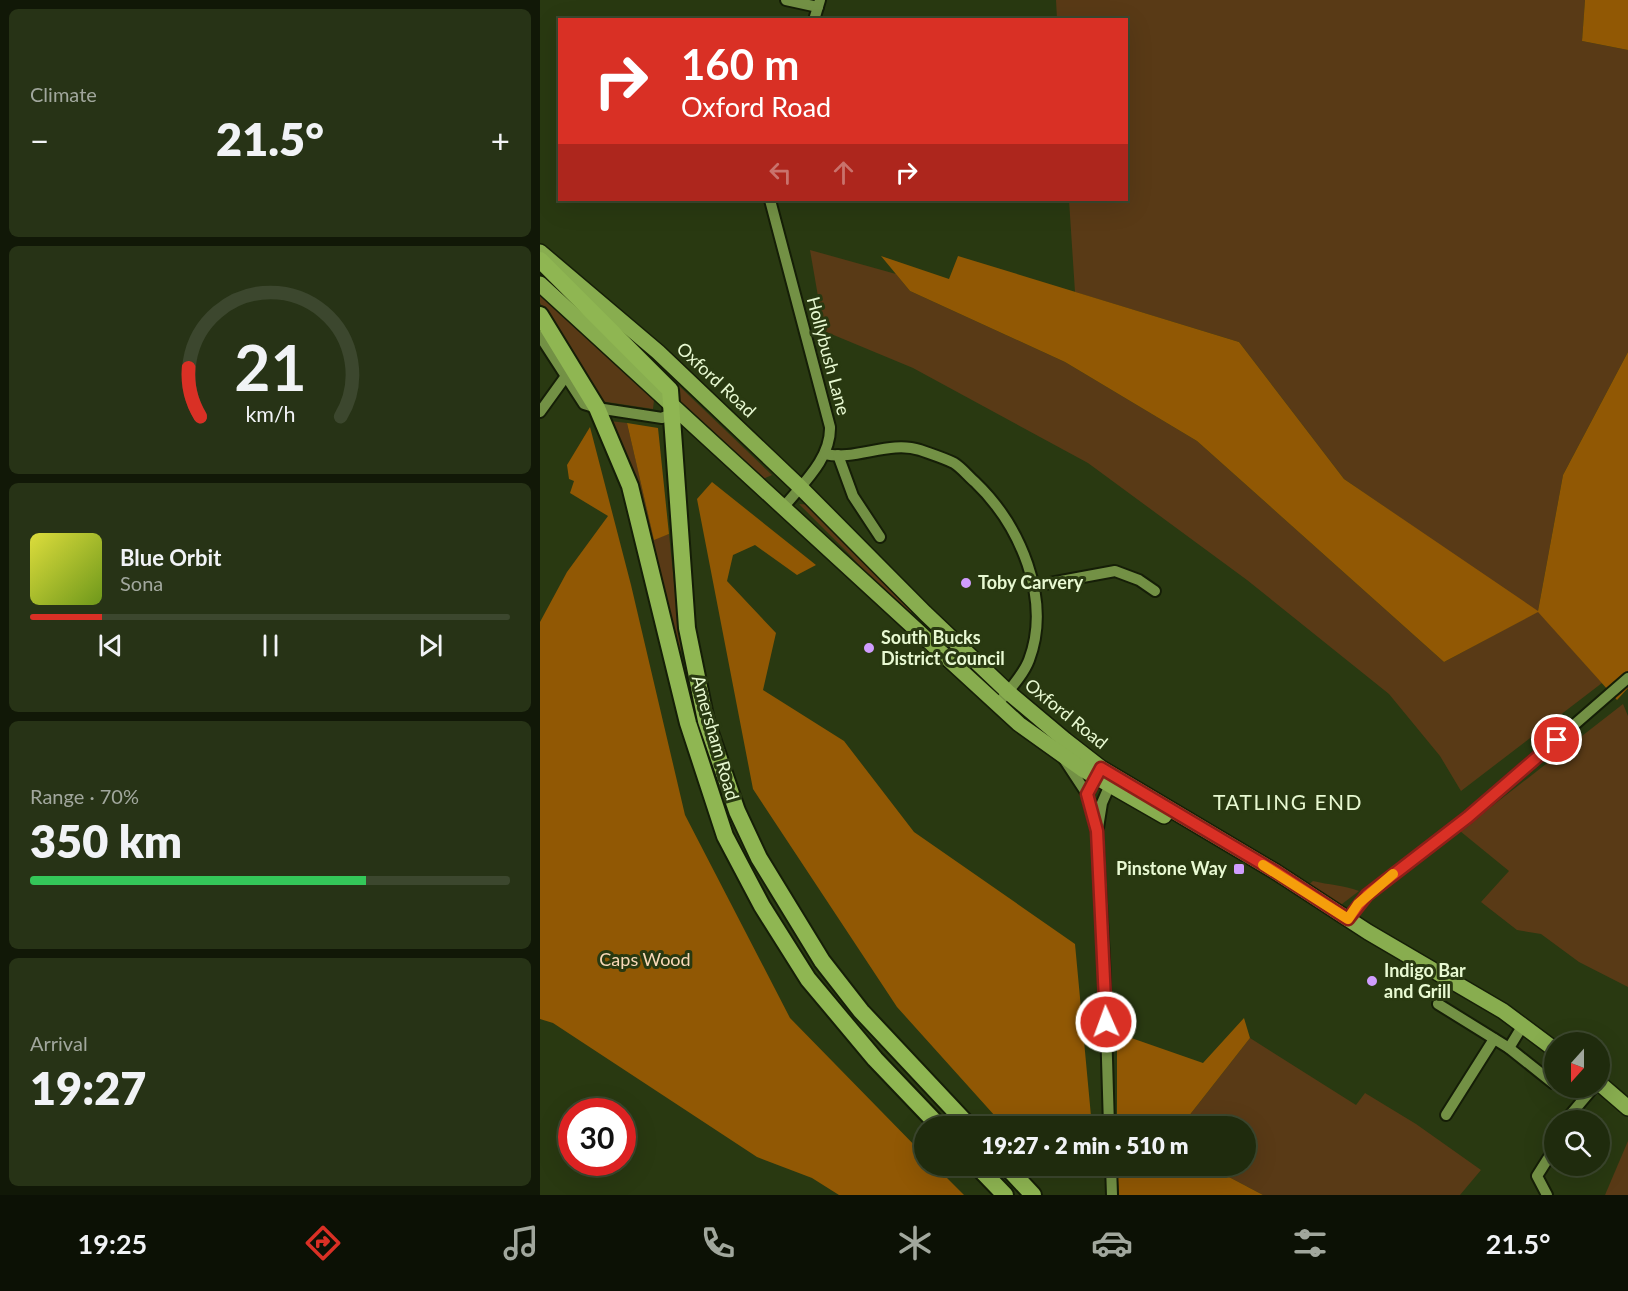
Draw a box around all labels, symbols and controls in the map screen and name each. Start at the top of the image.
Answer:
text: 160 m [681,39,799,89]
icon: right [582,42,660,120]
text: Climate [30,82,97,106]
text: Oxford Road [681,90,831,123]
text: 21.5° [216,112,324,166]
text: − [30,120,49,160]
text: + [491,120,510,160]
icon: left [764,156,797,189]
icon: ahead [827,156,860,189]
icon: right [890,156,923,189]
street label: Hollybush Lane [803,294,855,417]
text: 21 [234,329,306,404]
street label: Oxford Road [673,337,761,421]
text: km/h [245,402,295,428]
text: Blue Orbit [120,544,221,571]
text: Sona [120,571,163,595]
place label: Toby Carvery [978,571,1084,593]
marker: Toby Carvery [959,576,973,590]
place label: South Bucks District Council [881,626,1005,669]
icon: previous [94,629,127,662]
icon: pause [254,629,287,662]
icon: next [414,629,447,662]
marker: South Bucks District Council [862,641,876,655]
street label: Amersham Road [688,673,744,803]
street label: Oxford Road [1021,673,1112,753]
pin [1531,714,1582,765]
icon: arrive [1540,723,1573,756]
text: Range · 70% [30,784,139,808]
district label: TATLING END [1213,789,1363,814]
text: 350 km [30,814,182,868]
place label: Pinstone Way [1116,857,1227,879]
marker: Pinstone Way [1232,862,1246,876]
park label: Caps Wood [599,948,691,970]
place label: Indigo Bar and Grill [1384,959,1466,1002]
marker: Indigo Bar and Grill [1365,974,1379,988]
position arrow [1074,990,1138,1054]
text: Arrival [30,1031,88,1055]
north arrow [1544,1032,1610,1098]
map controls [1544,1032,1610,1176]
text: 19:27 [30,1061,146,1115]
speed limit sign: 30 [558,1098,636,1176]
button: search [1544,1110,1610,1176]
text: 19:27 · 2 min · 510 m [982,1132,1188,1159]
icon: directions [302,1222,344,1264]
icon: music [500,1222,542,1264]
icon: phone [697,1222,739,1264]
icon: climate [894,1222,936,1264]
icon: car [1091,1222,1133,1264]
icon: filters [1289,1222,1331,1264]
text: 19:25 [78,1227,147,1260]
text: 21.5° [1486,1227,1550,1260]

